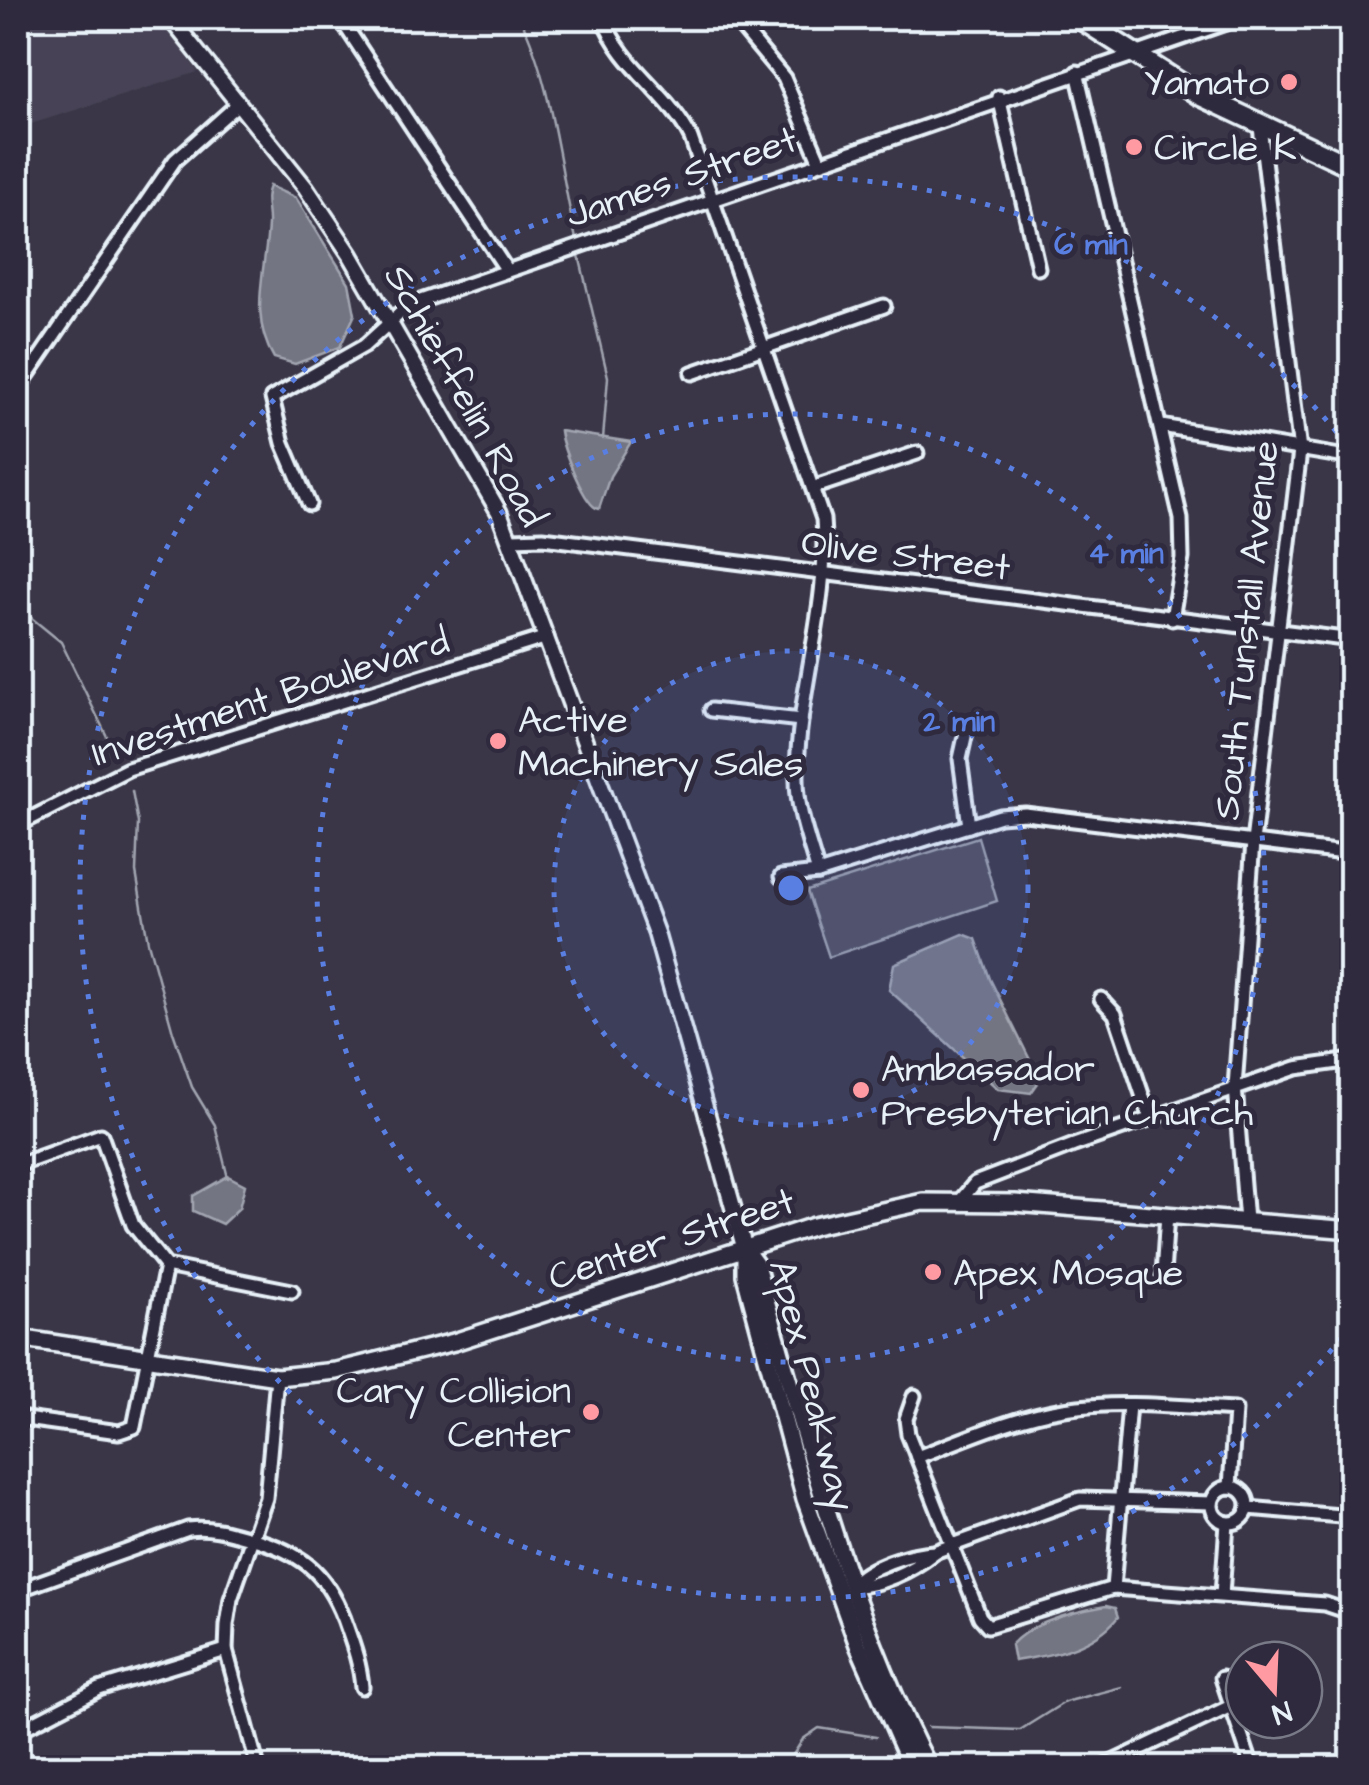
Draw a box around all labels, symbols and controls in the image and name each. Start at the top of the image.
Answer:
place label: Yamato [1144,58,1269,110]
marker: Yamato [1278,71,1300,93]
street label: James Street [559,114,804,242]
place label: Circle K [1154,123,1296,175]
marker: Circle K [1123,136,1145,158]
text: 6 min [1054,224,1128,266]
street label: Schieffelin Road [371,255,558,536]
street label: South Tunstall Avenue [1201,438,1293,822]
street label: Olive Street [798,517,1013,595]
text: 4 min [1088,533,1164,575]
street label: Investment Boulevard [85,616,456,780]
place label: Active Machinery Sales [518,695,803,792]
text: 2 min [922,701,995,743]
marker: Active Machinery Sales [487,730,509,752]
centre of rings [773,870,809,906]
place label: Ambassador Presbyterian Church [881,1044,1253,1141]
marker: Ambassador Presbyterian Church [850,1079,872,1101]
street label: Center Street [542,1176,801,1304]
place label: Apex Mosque [953,1248,1183,1300]
street label: Apex Peakway [754,1254,867,1517]
marker: Apex Mosque [922,1261,944,1283]
place label: Cary Collision Center [337,1366,571,1462]
marker: Cary Collision Center [580,1401,602,1423]
north arrow [1224,1640,1324,1740]
text: N [1267,1691,1296,1734]

